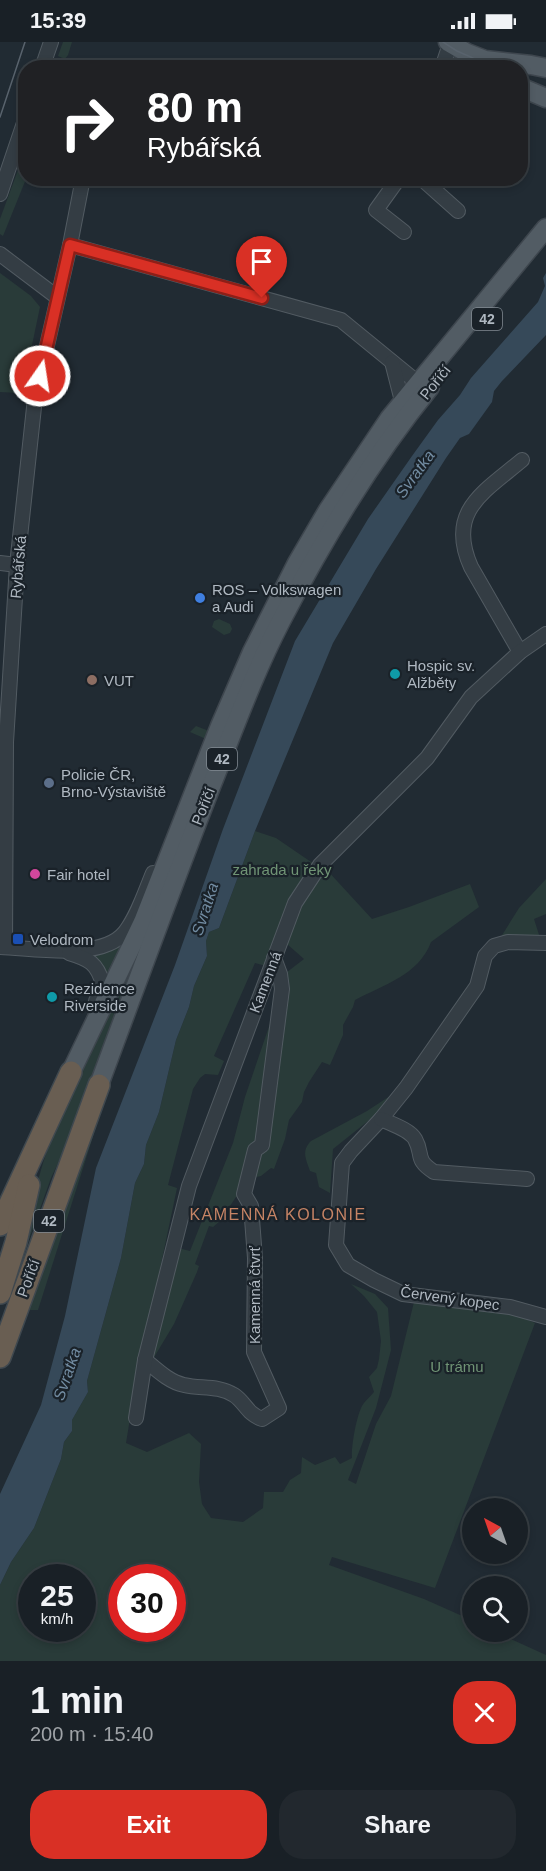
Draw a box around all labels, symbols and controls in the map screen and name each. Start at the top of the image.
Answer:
text: 15:39 [30,8,86,33]
icon: right [48,84,126,162]
text: 80 m [147,84,243,131]
text: Rybářská [147,133,261,163]
pin [236,236,287,298]
icon: arrive [245,245,278,278]
road number: 42 [472,308,502,330]
position arrow [8,344,72,408]
street label: Poříčí [416,361,454,403]
water label: Svratka [392,447,438,501]
street label: Rybářská [7,534,29,599]
place label: ROS – Volkswagen a Audi [212,581,341,615]
marker: ROS – Volkswagen a Audi [193,591,207,605]
place label: Hospic sv. Alžběty [407,657,475,691]
marker: Hospic sv. Alžběty [388,667,402,681]
place label: VUT [104,672,134,689]
marker: VUT [85,673,99,687]
road number: 42 [207,748,237,770]
place label: Policie ČR, Brno-Výstaviště [61,766,166,800]
marker: Policie ČR, Brno-Výstaviště [42,776,56,790]
street label: Poříčí [188,784,219,827]
park label: zahrada u řeky [232,861,332,878]
place label: Fair hotel [47,866,110,883]
marker: Fair hotel [28,867,42,881]
water label: Svratka [189,880,221,937]
place label: Velodrom [30,931,93,948]
marker: Velodrom [11,932,25,946]
street label: Kamenná [246,948,285,1015]
place label: Rezidence Riverside [64,980,135,1014]
marker: Rezidence Riverside [45,990,59,1004]
district label: KAMENNÁ KOLONIE [189,1205,367,1223]
road number: 42 [34,1210,64,1232]
street label: Kamenná čtvrť [246,1246,263,1344]
street label: Poříčí [13,1256,43,1299]
street label: Červený kopec [399,1283,501,1313]
water label: Svratka [50,1345,84,1402]
park label: U trámu [430,1358,484,1375]
north arrow [462,1498,528,1564]
map controls [462,1498,528,1642]
speed limit sign: 30 [108,1564,186,1642]
button: search [462,1576,528,1642]
text: 25 [40,1579,74,1612]
text: km/h [41,1610,73,1627]
text: 1 min [30,1680,124,1721]
button: close [453,1681,516,1744]
text: 200 m · 15:40 [30,1723,153,1745]
button: Exit [30,1790,267,1859]
button: Share [279,1790,516,1859]

